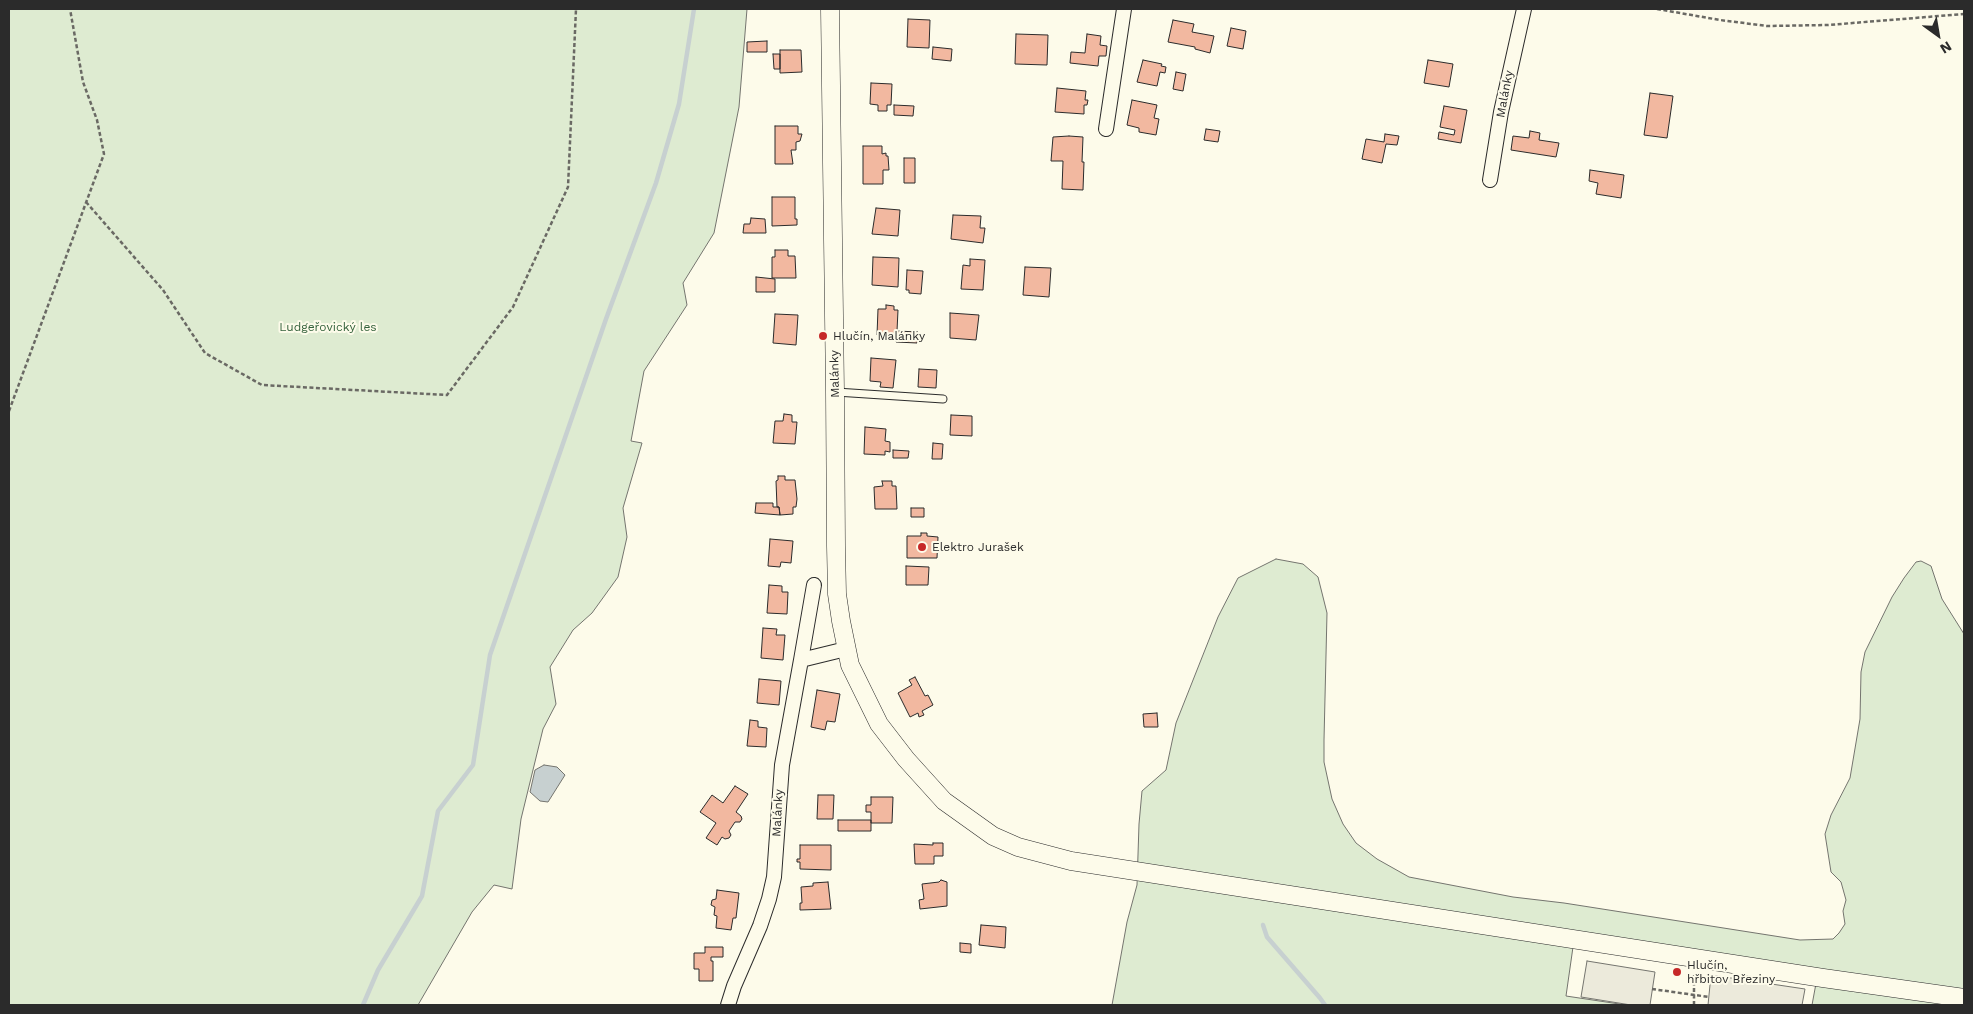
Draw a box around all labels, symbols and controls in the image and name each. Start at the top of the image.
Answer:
north arrow [1913,10,1963,60]
text: N [1937,38,1955,57]
street label: Malánky [1493,69,1517,119]
park label: Ludgeřovický les [279,320,377,334]
place label: Hlučín, Malánky [833,329,925,343]
marker: Hlučín, Malánky [817,330,829,342]
street label: Malánky [827,350,843,398]
place label: Elektro Jurašek [932,540,1024,554]
marker: Elektro Jurašek [916,541,928,553]
street label: Malánky [770,789,786,837]
place label: Hlučín, hřbitov Březiny [1687,958,1775,986]
marker: Hlučín, hřbitov Březiny [1671,966,1683,978]

